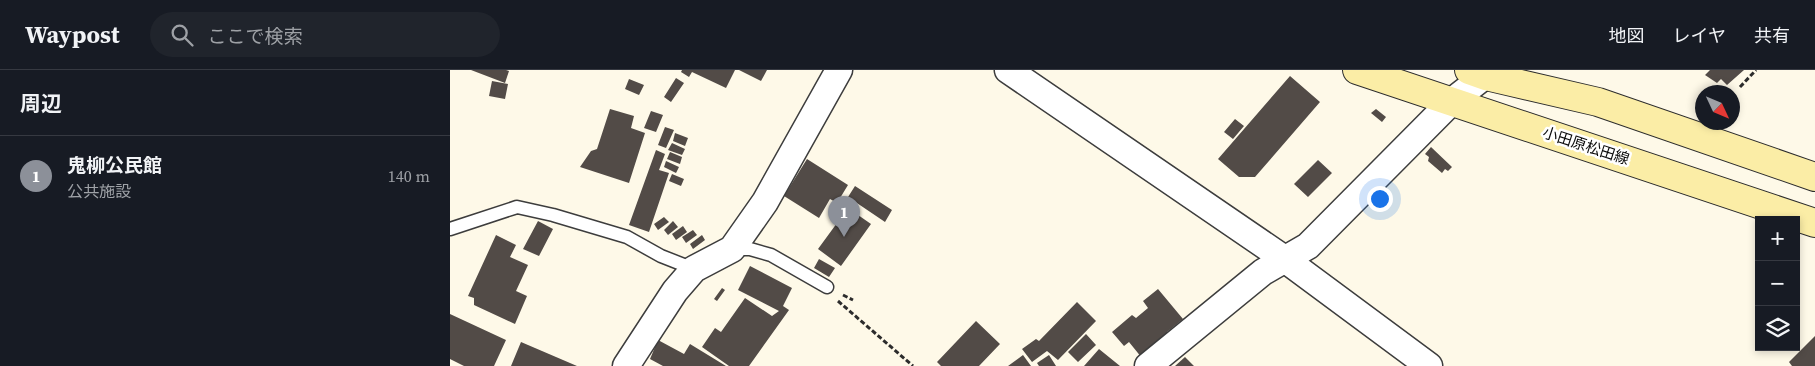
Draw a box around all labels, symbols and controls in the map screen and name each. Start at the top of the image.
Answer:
search box [150,12,500,57]
text: Waypost [25,18,120,51]
icon: search [168,21,196,49]
text: ここで検索 [208,23,303,49]
text: 地図 [1609,23,1645,48]
text: レイヤ [1673,23,1726,48]
text: 共有 [1754,23,1790,48]
north arrow [1695,85,1740,130]
text: 周辺 [20,89,62,118]
street label: 小田原松田線 [1540,122,1632,169]
text: 鬼柳公民館 [67,152,162,178]
text: 1 [32,165,40,187]
text: 140 m [388,165,430,187]
text: 公共施設 [67,180,131,202]
your location [1367,186,1393,212]
pin: 1 [828,196,860,237]
map controls [1755,216,1800,351]
button: + [1755,216,1800,261]
button: − [1755,261,1800,306]
button: layers [1755,306,1800,351]

